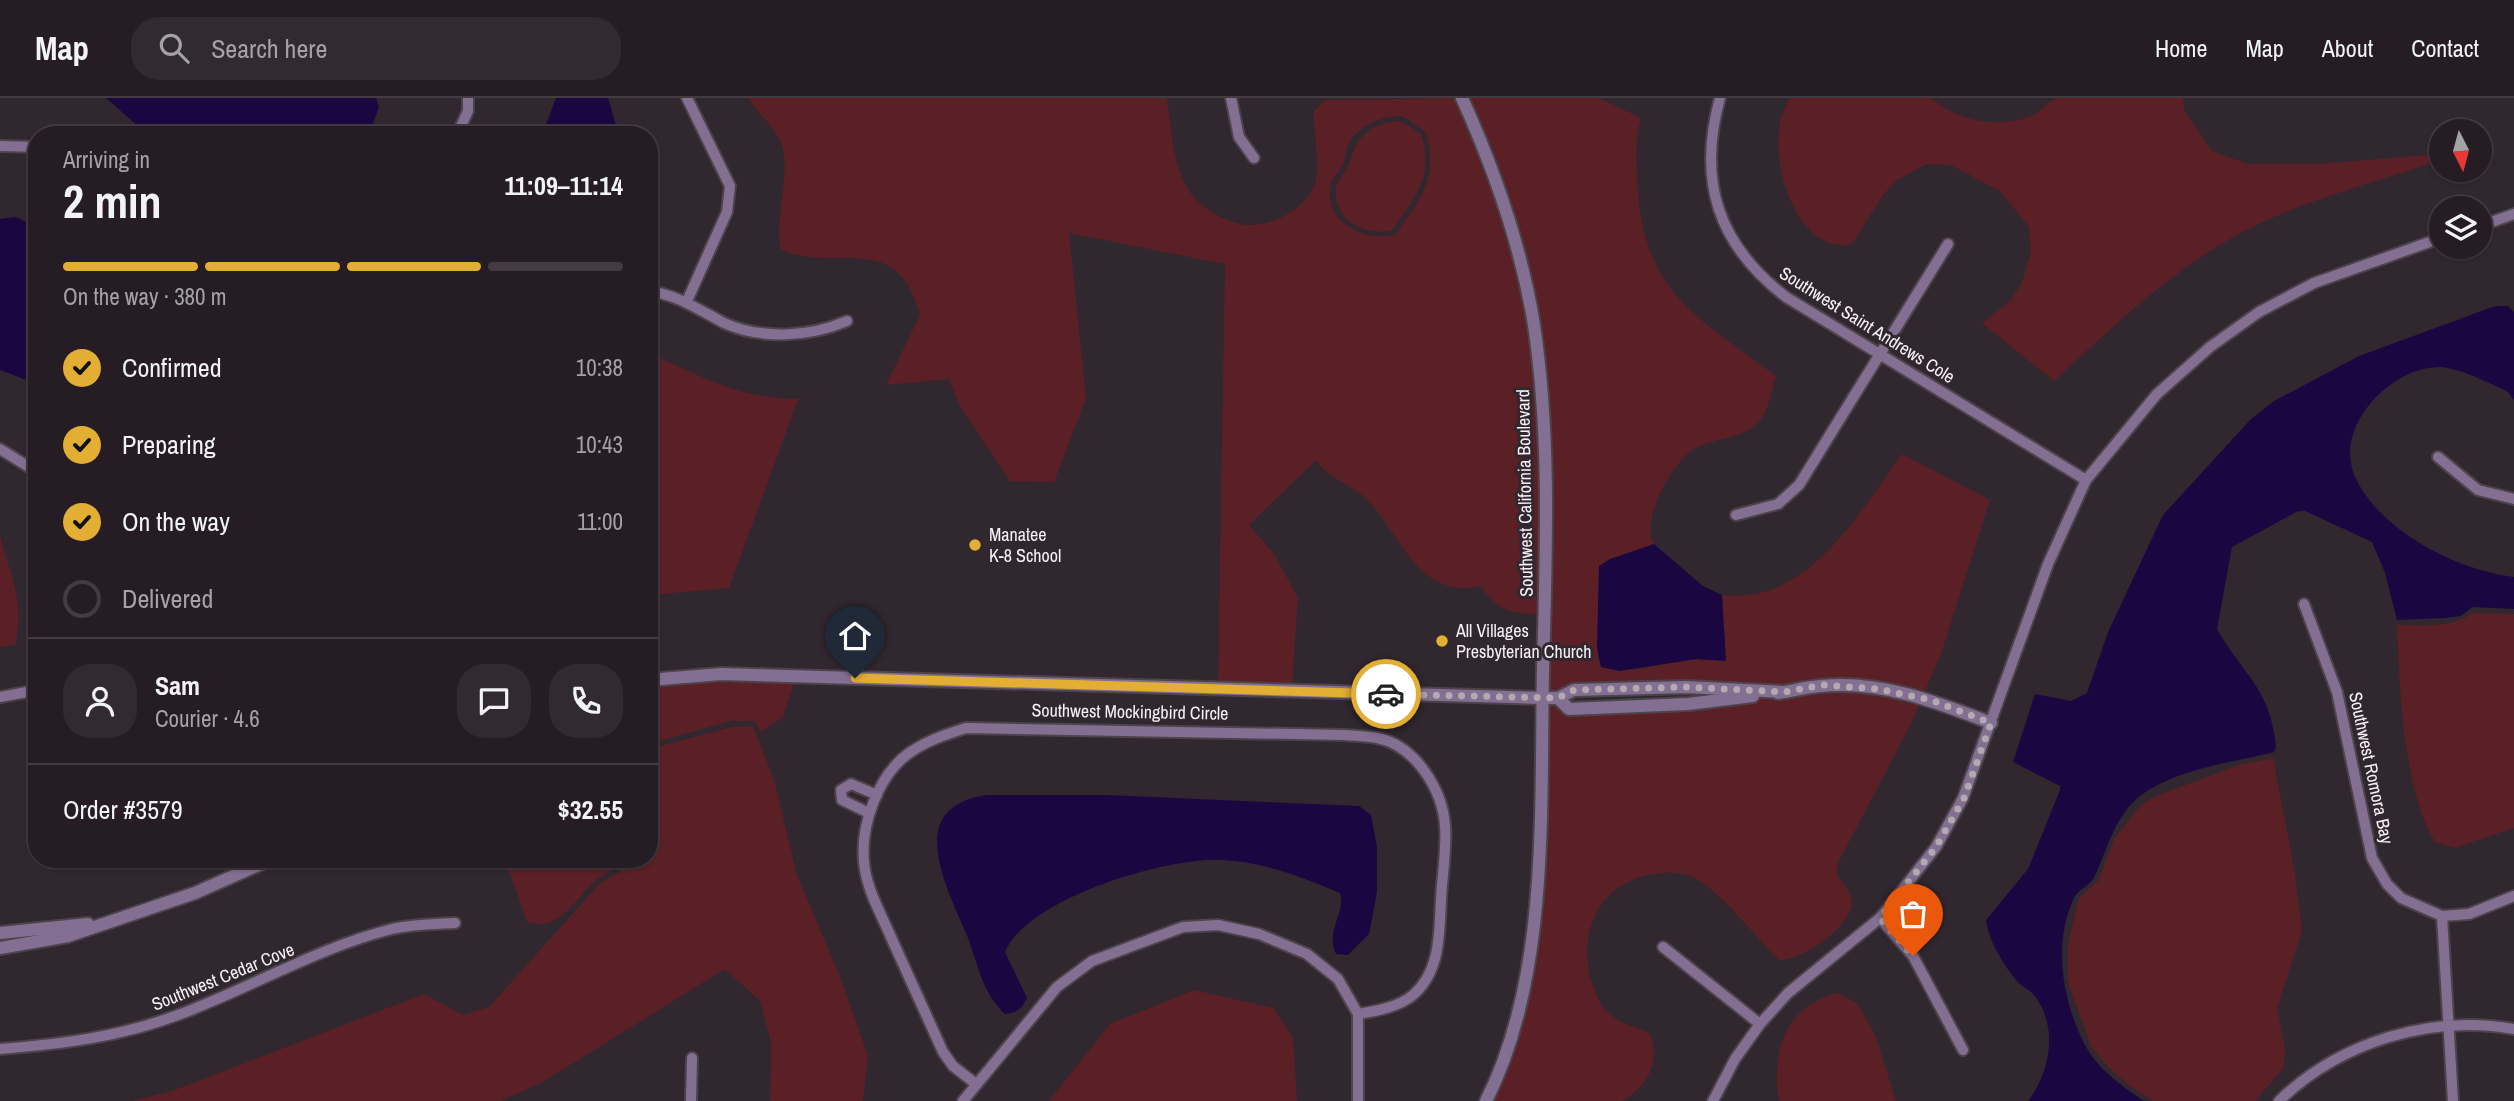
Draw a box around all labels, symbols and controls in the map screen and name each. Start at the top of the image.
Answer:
search box [131,17,621,80]
text: Map [35,26,89,70]
icon: search [155,29,193,67]
text: Search here [211,31,327,66]
text: Home [2155,32,2207,64]
text: Map [2245,32,2284,64]
text: About [2322,32,2373,64]
text: Contact [2411,32,2479,64]
north arrow [2429,119,2492,182]
map controls [2429,119,2492,259]
text: Arriving in [63,144,150,175]
text: 11:09–11:14 [504,168,623,203]
text: 2 min [63,170,162,232]
button: layers [2429,196,2492,259]
street label: Southwest Saint Andrews Cole [1775,260,1960,389]
text: On the way · 380 m [63,281,227,312]
icon: check [63,349,101,387]
text: Confirmed [122,350,222,385]
text: 10:38 [576,352,623,383]
street label: Southwest California Boulevard [1510,389,1539,597]
icon: check [63,426,101,464]
text: Preparing [122,427,216,462]
text: 10:43 [576,429,623,460]
icon: check [63,503,101,541]
text: On the way [122,504,230,539]
text: 11:00 [577,506,623,537]
place label: Manatee K-8 School [989,522,1061,568]
marker: Manatee K-8 School [967,537,983,553]
text: Delivered [122,581,213,616]
pin [825,606,885,678]
icon: home [836,617,874,655]
place label: All Villages Presbyterian Church [1455,618,1591,664]
marker: All Villages Presbyterian Church [1434,633,1450,649]
courier [1351,659,1421,729]
button: person [63,664,137,738]
button: chat [457,664,531,738]
button: phone [549,664,623,738]
text: Sam [155,668,200,703]
icon: car [1367,675,1405,713]
street label: Southwest Romora Bay [2343,689,2400,847]
street label: Southwest Mockingbird Circle [1031,697,1229,726]
text: Courier · 4.6 [155,703,260,734]
text: Order #3579 [63,792,183,827]
text: $32.55 [558,792,623,827]
pin [1883,884,1943,956]
icon: bag [1894,895,1932,933]
street label: Southwest Cedar Cove [148,937,298,1017]

